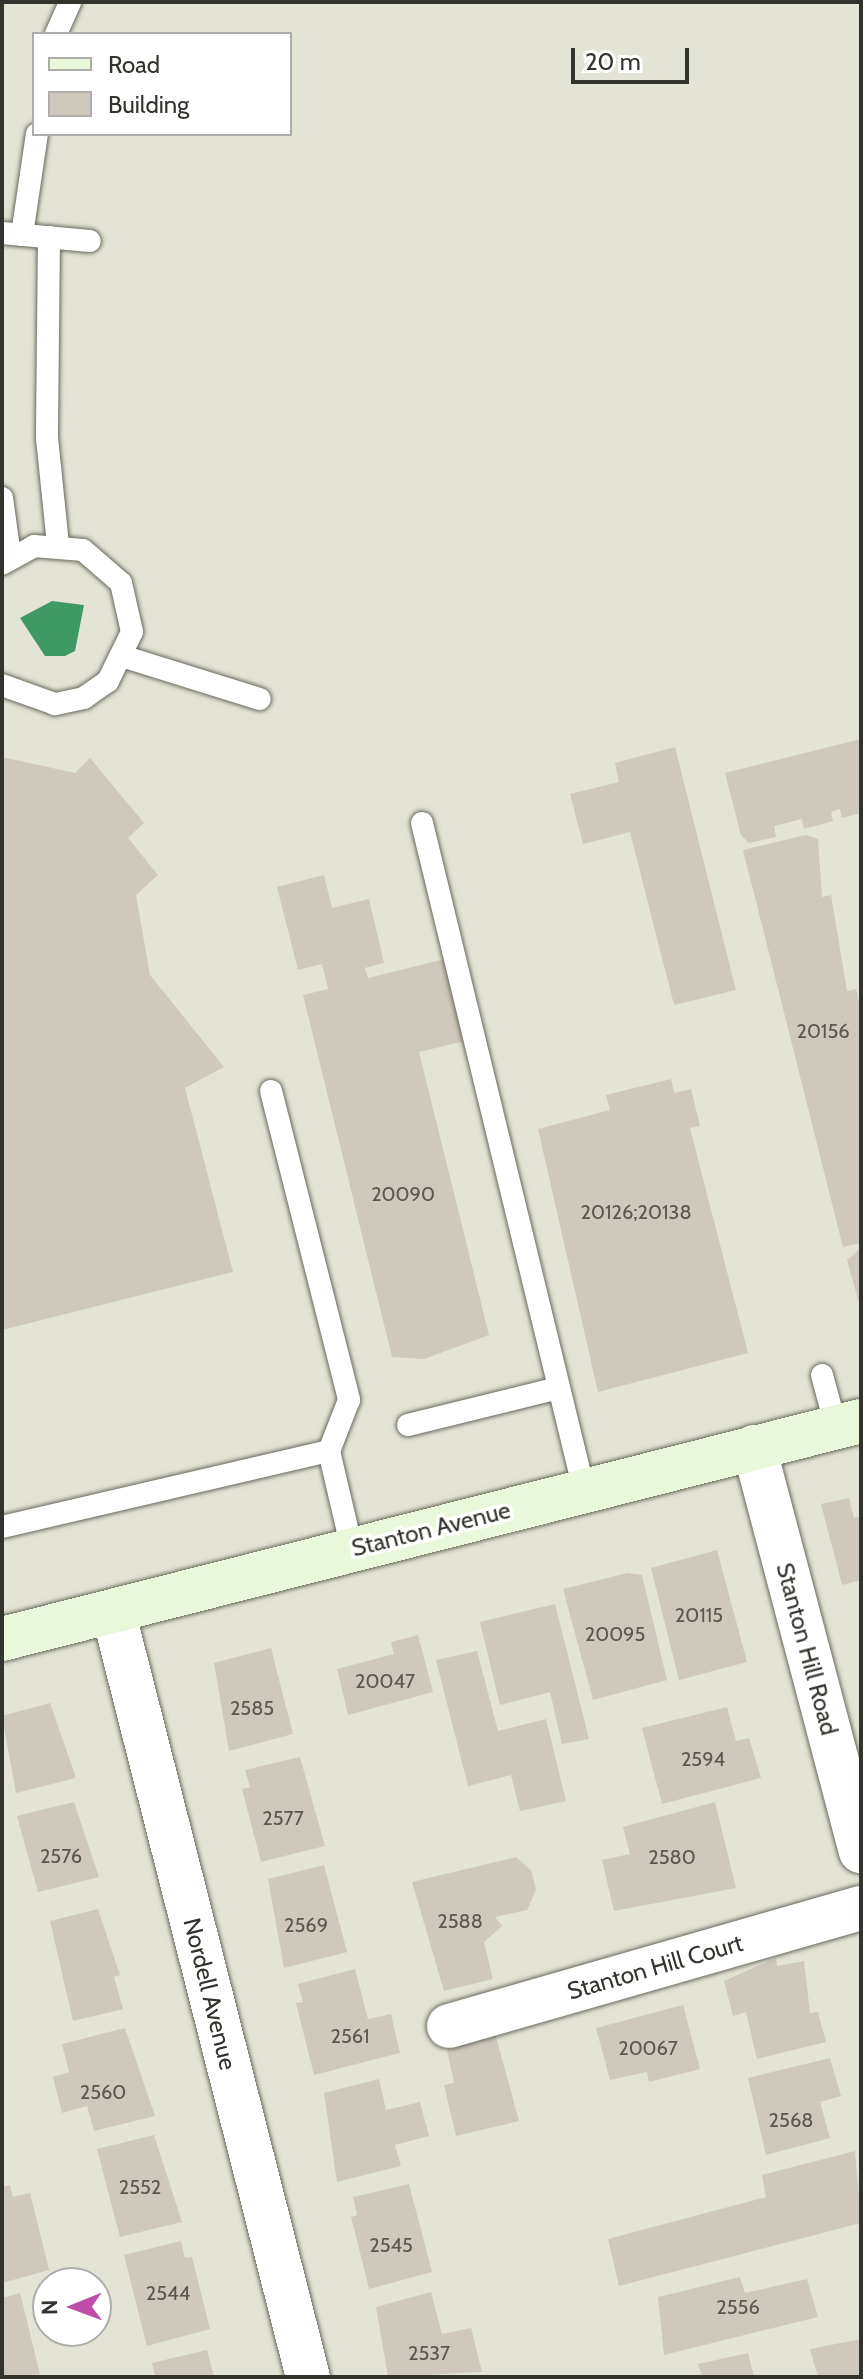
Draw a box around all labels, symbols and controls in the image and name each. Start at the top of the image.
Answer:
legend [32,32,292,136]
scale bar [575,32,693,82]
text: 20 m [585,47,641,76]
text: Road [108,50,160,79]
text: Building [108,90,189,119]
house number: 20156 [796,1019,850,1043]
house number: 20090 [371,1182,435,1206]
house number: 20126;20138 [580,1200,692,1224]
street label: Stanton Avenue [349,1495,513,1563]
street label: Stanton Hill Road [770,1560,844,1738]
house number: 20115 [675,1603,723,1627]
house number: 20095 [585,1622,645,1646]
house number: 20047 [355,1669,415,1693]
house number: 2585 [230,1696,274,1720]
house number: 2594 [681,1747,725,1771]
house number: 2577 [262,1806,304,1830]
house number: 2576 [40,1844,82,1868]
house number: 2580 [648,1845,696,1869]
house number: 2588 [437,1909,483,1933]
house number: 2569 [284,1913,328,1937]
street label: Nordell Avenue [177,1915,243,2073]
street label: Stanton Hill Court [564,1928,746,2006]
house number: 2561 [330,2024,370,2048]
house number: 20067 [618,2036,678,2060]
house number: 2560 [80,2080,126,2104]
house number: 2568 [769,2108,813,2132]
house number: 2552 [119,2175,161,2199]
house number: 2545 [369,2233,413,2257]
north arrow [32,2267,112,2347]
house number: 2544 [146,2281,190,2305]
house number: 2556 [716,2295,760,2319]
text: N [36,2299,63,2315]
house number: 2537 [408,2341,450,2365]

